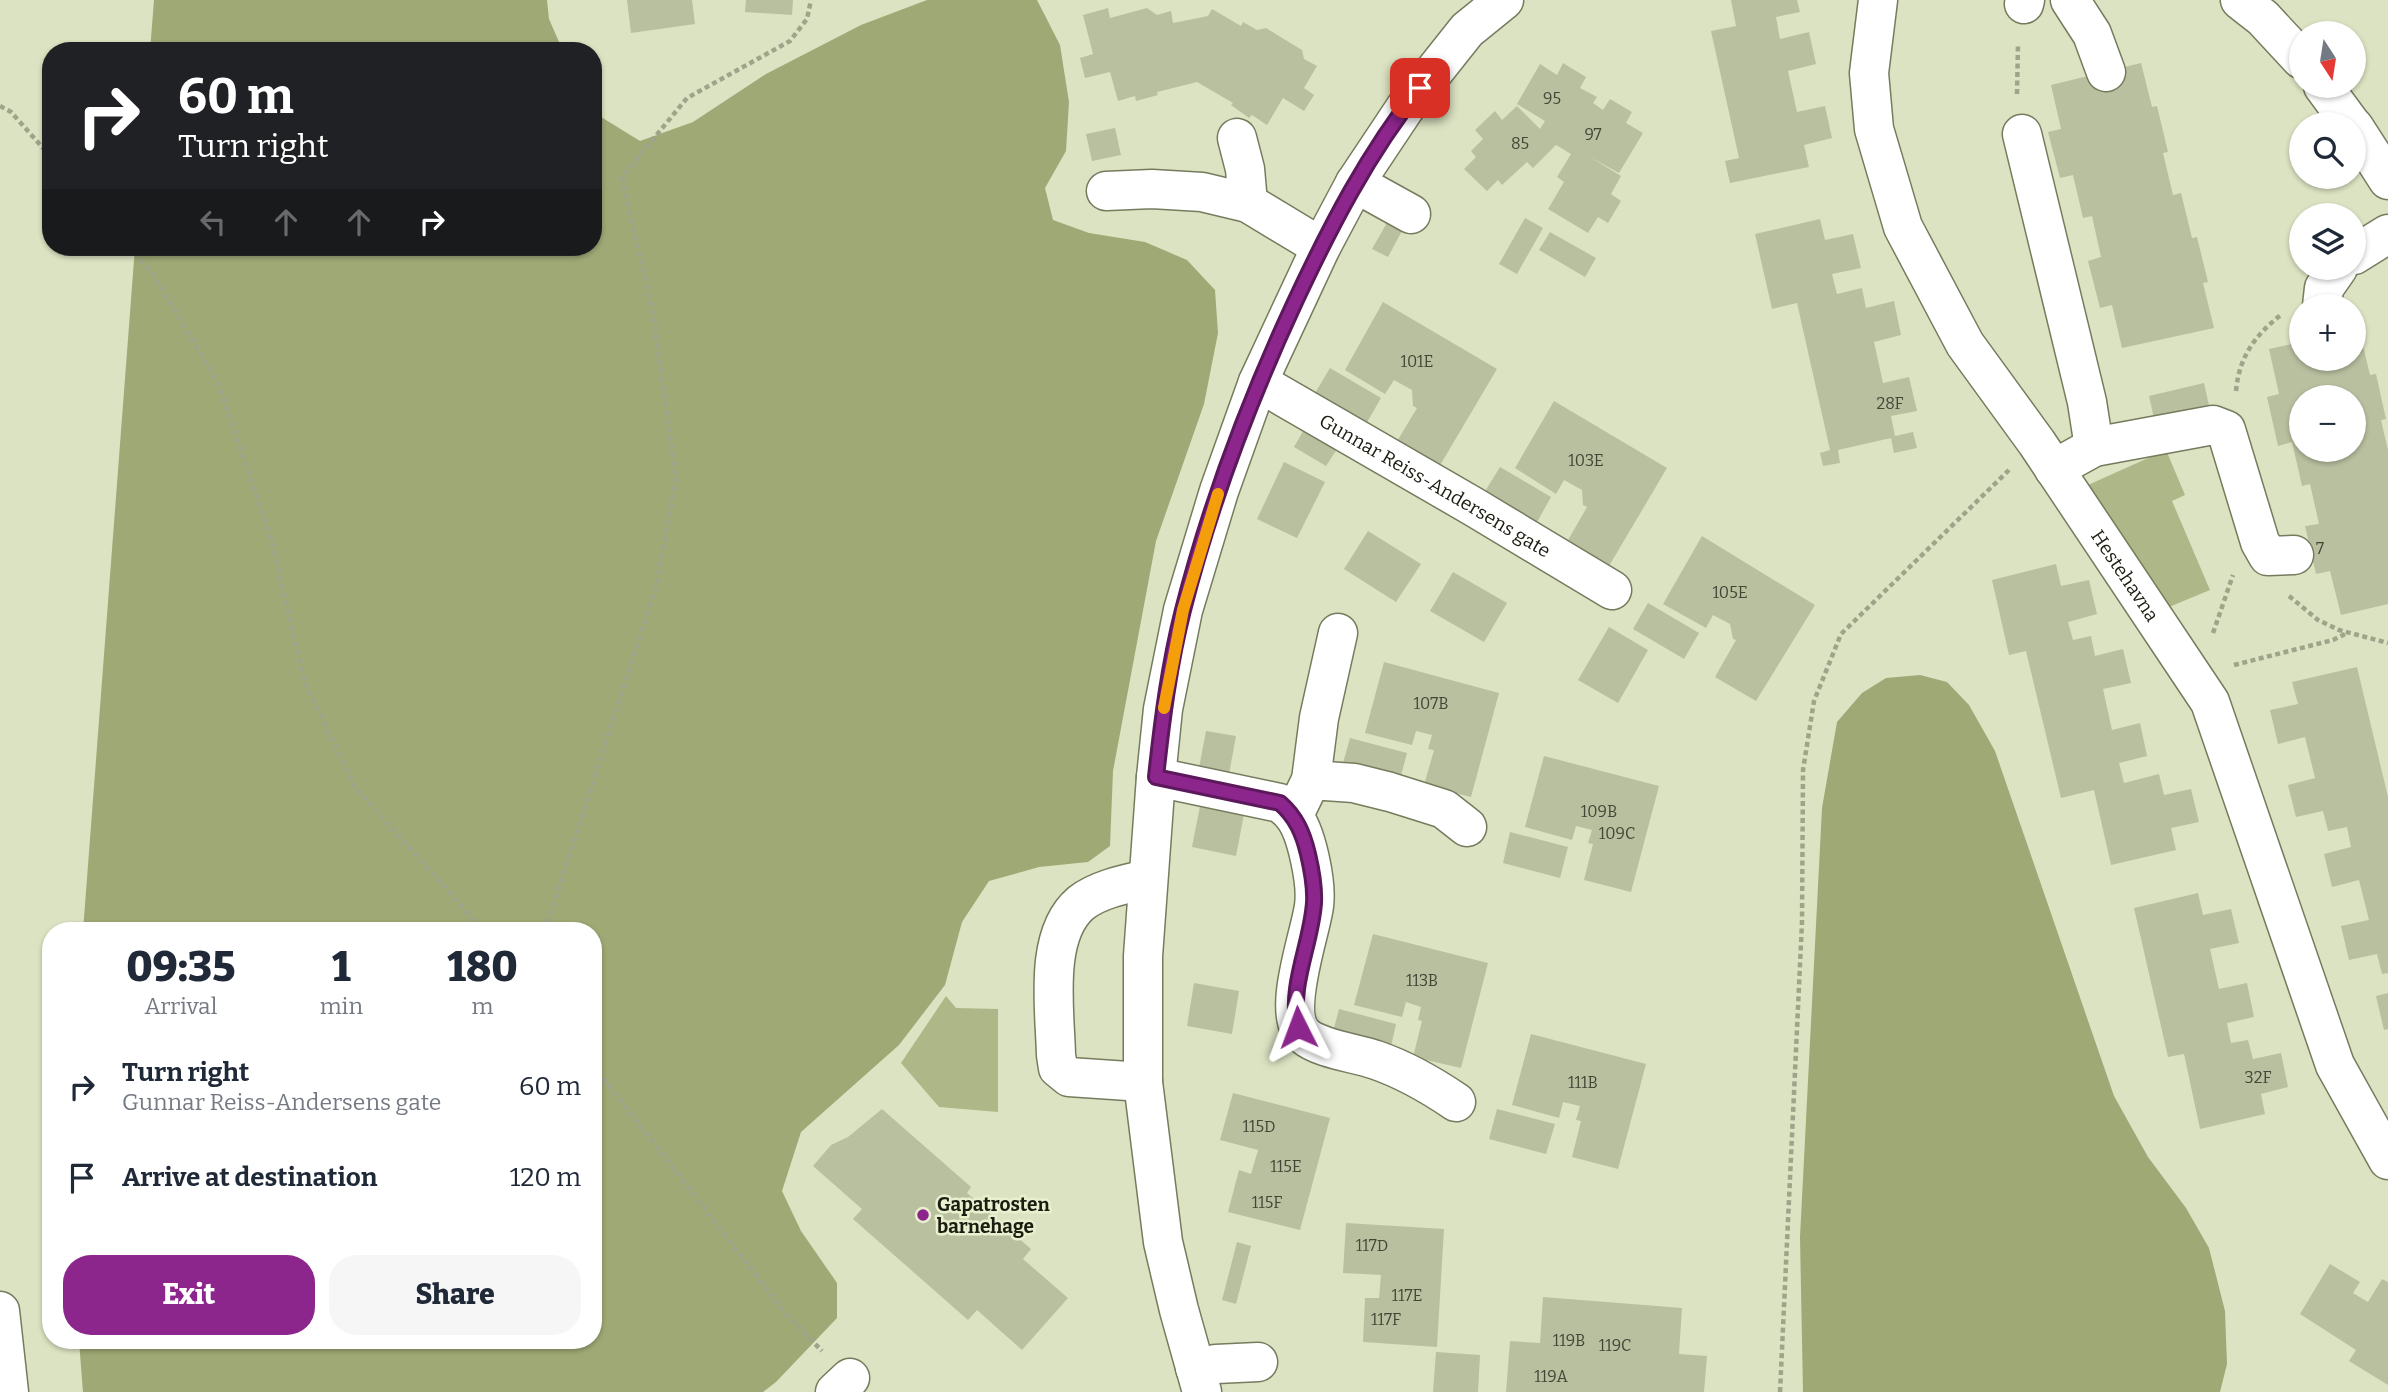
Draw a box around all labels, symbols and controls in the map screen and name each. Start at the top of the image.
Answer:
north arrow [2289,21,2366,98]
map controls [2289,21,2366,462]
pin [1390,58,1450,118]
text: 60 m [178,67,294,126]
icon: arrive [1401,69,1439,107]
icon: right [63,70,154,161]
house number: 95 [1543,89,1561,108]
button: search [2289,112,2366,189]
house number: 97 [1584,125,1602,144]
text: Turn right [178,127,329,165]
house number: 85 [1511,134,1529,153]
icon: left [194,203,232,241]
icon: ahead [267,203,305,241]
icon: ahead [340,203,378,241]
icon: right [413,203,451,241]
button: layers [2289,203,2366,280]
button: + [2289,294,2366,371]
house number: 101E [1400,352,1434,371]
button: − [2289,385,2366,462]
house number: 28F [1877,394,1903,413]
street label: Gunnar Reiss-Andersens gate [1315,409,1555,562]
house number: 103E [1568,451,1604,470]
street label: Hestehavna [2087,525,2165,626]
house number: 7 [2316,539,2324,558]
house number: 105E [1712,583,1748,602]
house number: 107B [1413,694,1449,713]
house number: 109B [1581,802,1617,821]
house number: 109C [1599,824,1635,843]
text: 09:35 [126,942,235,992]
text: 1 [332,942,351,992]
text: 180 [447,942,518,992]
house number: 113B [1406,971,1438,990]
position arrow [1261,990,1335,1064]
text: Arrival [144,992,217,1020]
text: min [320,992,363,1020]
text: m [472,992,493,1020]
text: Turn right [122,1057,249,1088]
icon: right [63,1068,101,1106]
house number: 32F [2245,1068,2271,1087]
text: 60 m [519,1071,581,1102]
house number: 111B [1568,1073,1598,1092]
text: Gunnar Reiss-Andersens gate [122,1088,441,1116]
house number: 115D [1242,1117,1276,1136]
house number: 115E [1270,1157,1302,1176]
icon: arrive [63,1159,101,1197]
text: Arrive at destination [122,1162,377,1193]
text: 120 m [510,1162,581,1193]
place label: Gapatrosten barnehage [937,1193,1050,1238]
house number: 115F [1252,1193,1282,1212]
marker: Gapatrosten barnehage [915,1207,931,1223]
house number: 117D [1356,1236,1388,1255]
button: Exit [63,1255,315,1335]
button: Share [329,1255,581,1335]
house number: 117E [1392,1286,1422,1305]
house number: 117F [1371,1310,1401,1329]
house number: 119B [1553,1331,1585,1350]
house number: 119C [1599,1336,1631,1355]
house number: 119A [1534,1367,1569,1386]

